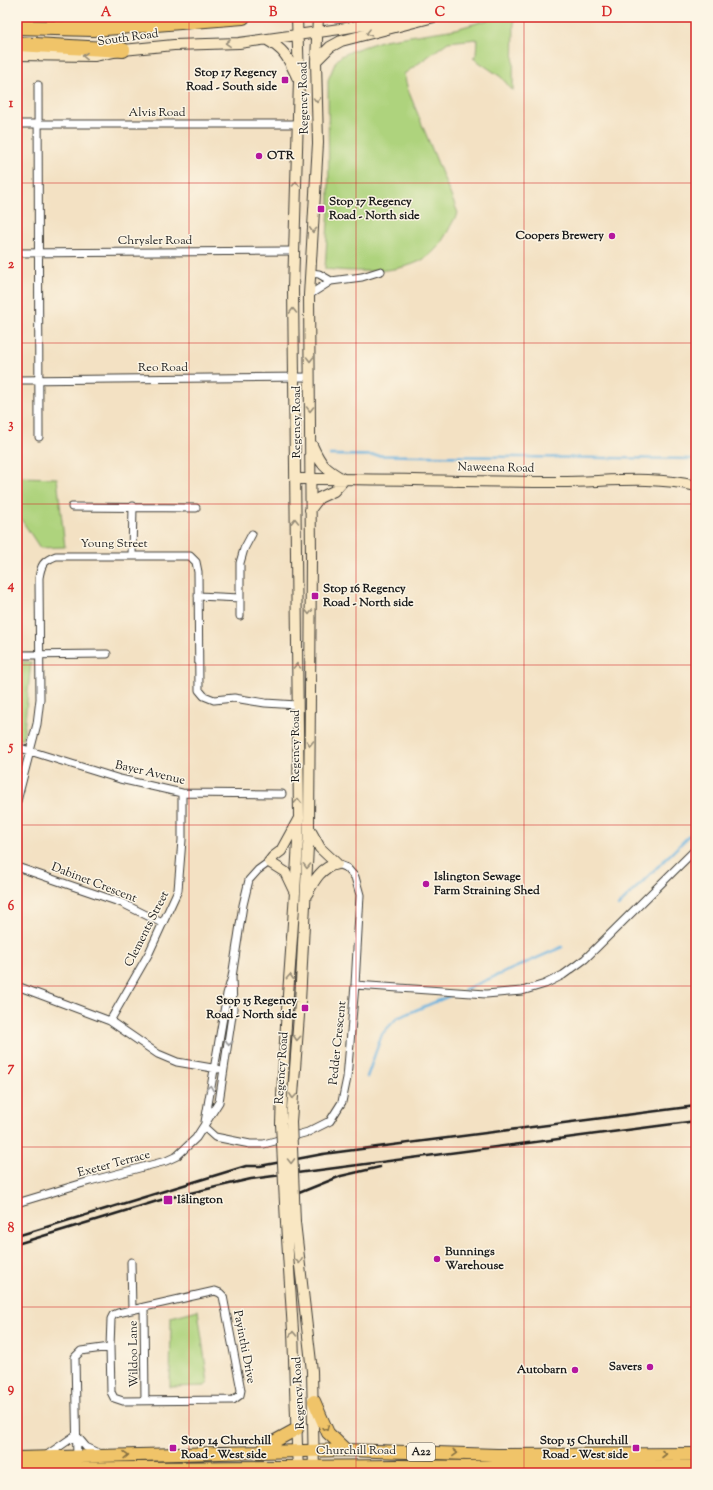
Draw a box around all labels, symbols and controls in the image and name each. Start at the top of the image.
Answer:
text: A [101,4,112,22]
text: B [269,4,278,22]
text: C [435,4,445,22]
text: D [602,4,612,22]
street label: South Road [96,25,160,51]
one-way arrow [366,29,372,37]
one-way arrow [225,39,231,47]
one-way arrow [82,52,88,60]
street label: Regency Road [294,61,314,135]
place label: Stop 17 Regency Road - South side [185,64,277,96]
marker: Stop 17 Regency Road - South side [280,75,290,85]
text: 1 [9,95,14,113]
one-way arrow [313,97,321,103]
street label: Alvis Road [129,104,186,122]
place label: OTR [267,147,295,165]
marker: OTR [254,151,264,161]
one-way arrow [291,181,300,187]
place label: Stop 17 Regency Road - North side [328,193,420,225]
marker: Stop 17 Regency Road - North side [316,204,326,214]
one-way arrow [309,227,318,233]
place label: Coopers Brewery [515,227,604,245]
marker: Coopers Brewery [607,231,617,241]
street label: Chrysler Road [118,232,193,250]
text: 2 [8,256,15,274]
one-way arrow [289,308,297,314]
one-way arrow [306,356,314,362]
street label: Reo Road [138,359,188,377]
street label: Regency Road [288,385,306,458]
one-way arrow [306,406,314,412]
text: 3 [8,416,14,434]
street label: Naweena Road [457,458,535,478]
one-way arrow [291,518,299,524]
street label: Young Street [80,535,148,553]
text: 4 [7,577,15,595]
place label: Stop 16 Regency Road - North side [322,580,414,612]
marker: Stop 16 Regency Road - North side [310,591,320,601]
one-way arrow [305,609,314,615]
one-way arrow [293,663,301,669]
street label: Regency Road [287,709,305,782]
text: 5 [8,738,14,756]
one-way arrow [306,740,314,746]
street label: Bayer Avenue [113,756,187,790]
one-way arrow [294,798,302,804]
street label: Dabinet Crescent [49,858,139,908]
one-way arrow [303,863,311,869]
place label: Islington Sewage Farm Straining Shed [433,868,540,900]
marker: Islington Sewage Farm Straining Shed [421,879,431,889]
street label: Clements Street [120,888,174,970]
text: 6 [8,898,15,916]
one-way arrow [285,974,294,980]
place label: Stop 15 Regency Road - North side [205,992,297,1024]
street label: Pedder Crescent [325,1000,351,1086]
marker: Stop 15 Regency Road - North side [300,1003,310,1013]
street label: Regency Road [270,1031,294,1105]
one-way arrow [293,1035,302,1041]
one-way arrow [225,1040,234,1047]
text: 7 [8,1059,15,1077]
one-way arrow [205,1085,214,1091]
one-way arrow [288,1093,297,1099]
street label: Exeter Terrace [76,1146,153,1182]
one-way arrow [287,1158,295,1164]
place label: Islington [176,1191,224,1209]
marker: Islington [162,1194,174,1206]
text: 8 [8,1220,15,1238]
place label: Bunnings Warehouse [444,1243,504,1275]
marker: Bunnings Warehouse [432,1254,442,1264]
one-way arrow [295,1258,304,1264]
street label: Payinthi Drive [228,1309,260,1386]
street label: Wildoo Lane [124,1320,144,1388]
one-way arrow [289,1331,298,1337]
street label: Regency Road [288,1356,310,1430]
place label: Savers [609,1358,642,1376]
place label: Autobarn [516,1361,568,1379]
marker: Savers [645,1362,655,1372]
marker: Autobarn [570,1365,580,1375]
text: 9 [8,1380,15,1398]
one-way arrow [321,1424,329,1431]
place label: Stop 14 Churchill Road - West side [180,1432,272,1464]
place label: Stop 15 Churchill Road - West side [540,1432,629,1464]
street label: Churchill Road [316,1442,396,1460]
marker: Stop 14 Churchill Road - West side [168,1443,178,1453]
road number: A22 [407,1443,435,1461]
marker: Stop 15 Churchill Road - West side [631,1443,641,1453]
one-way arrow [452,1449,458,1457]
one-way arrow [661,1450,667,1458]
one-way arrow [123,1451,129,1459]

